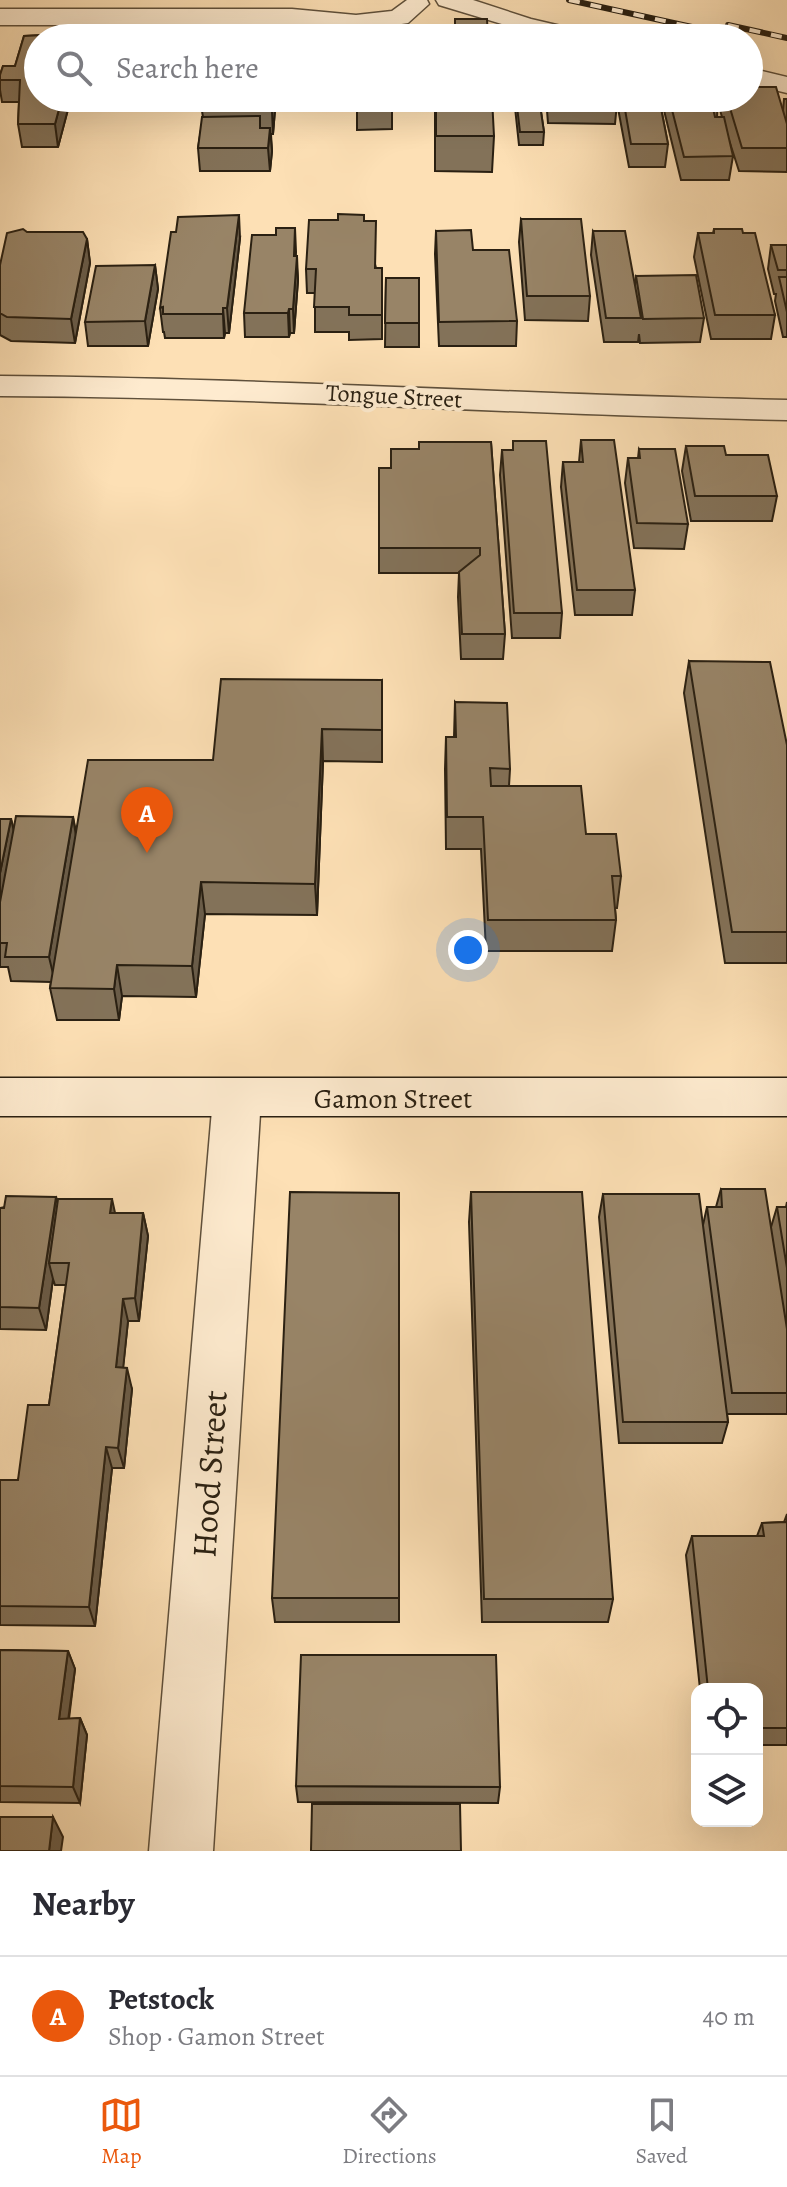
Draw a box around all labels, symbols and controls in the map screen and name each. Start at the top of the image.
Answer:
search box [24,24,763,112]
icon: search [52,46,96,90]
text: Search here [116,48,259,88]
street label: Tongue Street [325,376,463,416]
pin: A [121,787,173,853]
your location [448,930,488,970]
street label: Gamon Street [314,1080,472,1118]
street label: Hood Street [180,1389,239,1559]
map controls [691,1683,763,1827]
button: locate [691,1683,763,1755]
button: layers [691,1755,763,1827]
text: Nearby [32,1880,135,1927]
text: Petstock [108,1979,214,2019]
text: A [50,1999,66,2034]
text: 40 m [703,1999,755,2034]
text: Shop · Gamon Street [108,2019,325,2054]
tab: Map [99,2093,143,2171]
tab: Directions [342,2093,437,2171]
tab: Saved [635,2093,688,2171]

